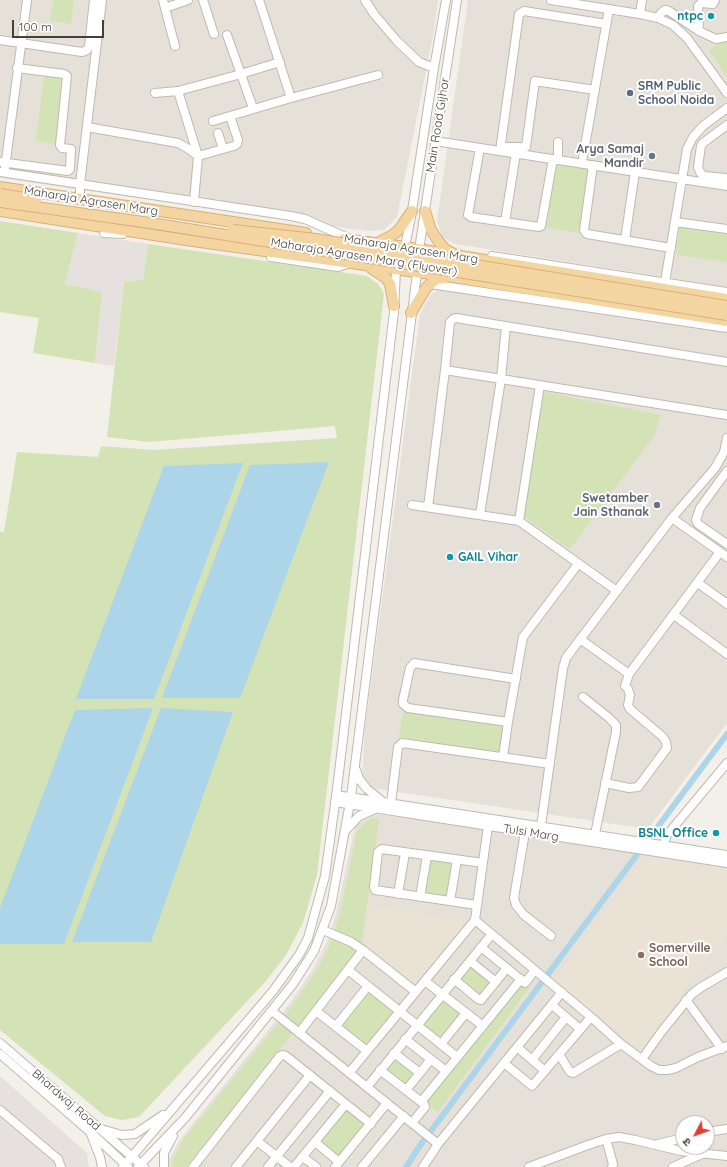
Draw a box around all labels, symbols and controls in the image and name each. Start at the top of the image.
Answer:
place label: ntpc [677,9,703,23]
marker: ntpc [706,11,716,21]
scale bar [14,12,106,38]
text: 100 m [19,19,52,34]
street label: Main Road Gijhor [423,77,453,173]
place label: SRM Public School Noida [638,79,714,107]
marker: SRM Public School Noida [625,88,635,98]
place label: Arya Samaj Mandir [577,142,644,170]
marker: Arya Samaj Mandir [647,151,657,161]
street label: Maharaja Agrasen Marg [23,183,159,219]
street label: Maharaja Agrasen Marg [343,231,479,267]
street label: Maharaja Agrasen Marg (Flyover) [270,235,458,279]
place label: Swetamber Jain Sthanak [573,491,649,519]
marker: Swetamber Jain Sthanak [652,500,662,510]
place label: GAIL Vihar [458,550,518,564]
marker: GAIL Vihar [445,552,455,562]
street label: Tulsi Marg [502,822,560,844]
place label: BSNL Office [638,826,708,840]
marker: BSNL Office [711,828,721,838]
place label: Somerville School [649,941,711,969]
marker: Somerville School [636,950,646,960]
street label: Bhardwaj Road [29,1066,103,1134]
north arrow [675,1115,715,1155]
text: उ [679,1135,694,1149]

